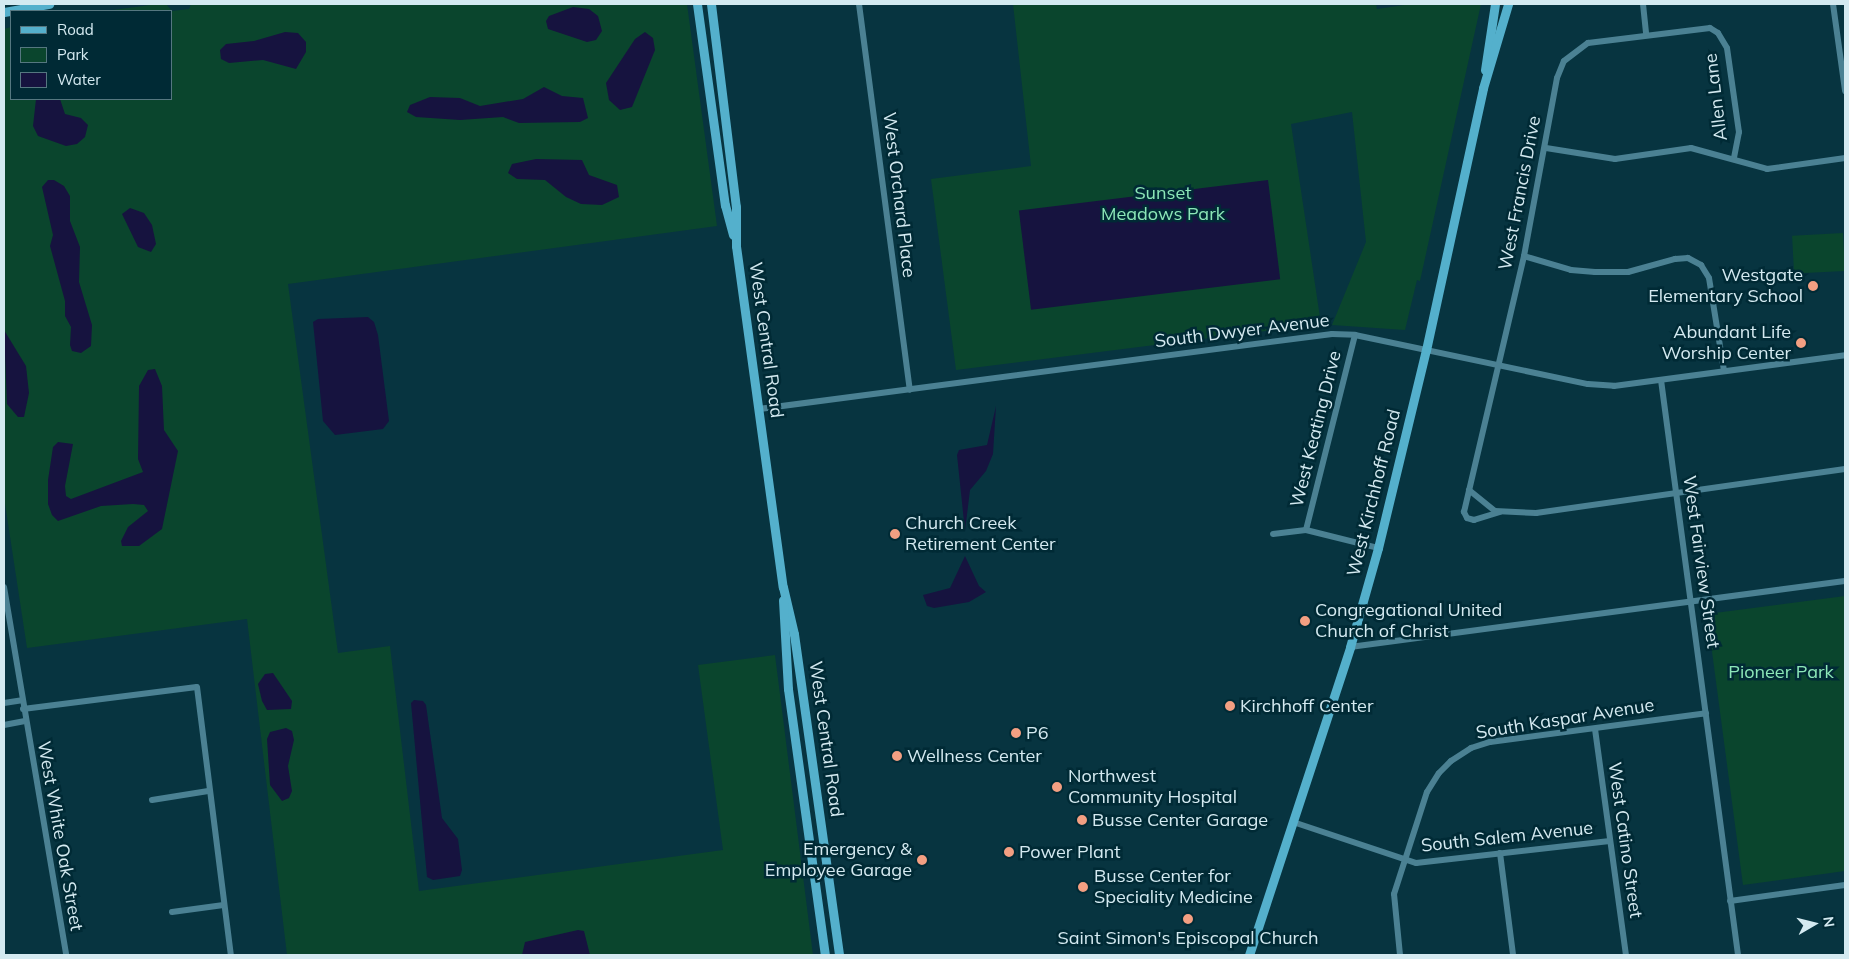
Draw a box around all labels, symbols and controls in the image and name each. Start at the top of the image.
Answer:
legend [10,10,172,100]
text: Road [57,20,94,39]
text: Park [57,45,89,64]
street label: Allen Lane [1700,52,1732,142]
text: Water [57,70,101,89]
street label: West Orchard Place [878,111,920,279]
street label: West Francis Drive [1494,114,1546,272]
park label: Sunset Meadows Park [1101,183,1225,225]
street label: West Central Road [744,261,788,419]
place label: Westgate Elementary School [1648,265,1803,308]
marker: Westgate Elementary School [1807,280,1819,292]
street label: South Dwyer Avenue [1153,310,1331,352]
place label: Abundant Life Worship Center [1662,322,1791,364]
marker: Abundant Life Worship Center [1795,337,1807,349]
street label: West Keating Drive [1286,348,1346,510]
street label: West Kirchhoff Road [1343,407,1405,579]
street label: West Fairview Street [1678,474,1724,650]
place label: Church Creek Retirement Center [905,513,1056,556]
marker: Church Creek Retirement Center [889,528,901,540]
place label: Congregational United Church of Christ [1315,600,1502,642]
marker: Congregational United Church of Christ [1299,615,1311,627]
street label: West Central Road [804,660,848,818]
park label: Pioneer Park [1728,661,1834,683]
street label: South Kaspar Avenue [1474,694,1656,744]
place label: Kirchhoff Center [1240,695,1373,717]
marker: Kirchhoff Center [1224,700,1236,712]
place label: P6 [1026,722,1049,744]
marker: P6 [1010,727,1022,739]
street label: West White Oak Street [33,739,87,933]
place label: Wellness Center [907,745,1042,767]
marker: Wellness Center [891,750,903,762]
street label: West Catino Street [1603,761,1647,919]
place label: Northwest Community Hospital [1068,766,1237,809]
marker: Northwest Community Hospital [1050,780,1064,794]
place label: Busse Center Garage [1092,809,1268,831]
marker: Busse Center Garage [1076,814,1088,826]
street label: South Salem Avenue [1420,817,1594,857]
place label: Emergency & Employee Garage [765,839,912,882]
place label: Power Plant [1019,841,1121,863]
marker: Power Plant [1003,846,1015,858]
marker: Emergency & Employee Garage [916,854,928,866]
place label: Busse Center for Speciality Medicine [1094,866,1253,909]
marker: Busse Center for Speciality Medicine [1076,880,1090,894]
north arrow [1789,899,1839,949]
marker: Saint Simon's Episcopal Church [1182,913,1194,925]
text: N [1819,915,1839,928]
place label: Saint Simon's Episcopal Church [1058,927,1318,949]

